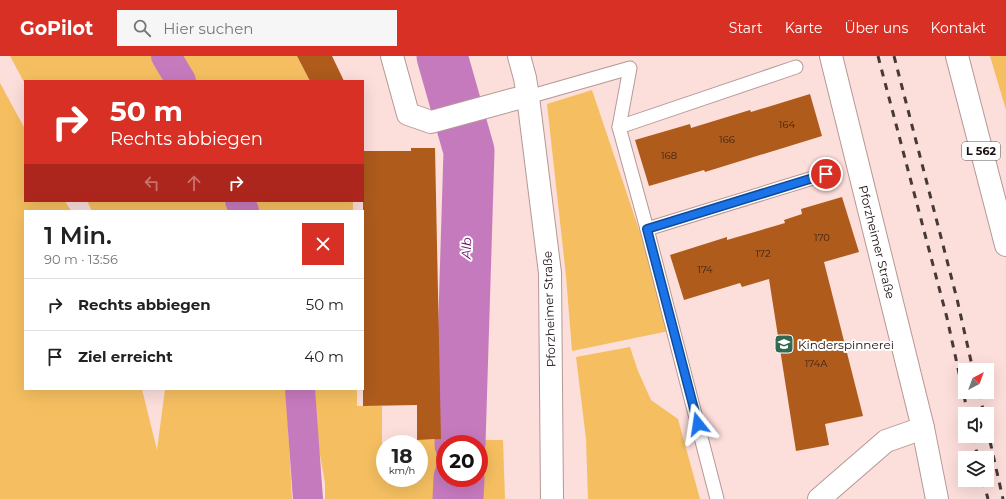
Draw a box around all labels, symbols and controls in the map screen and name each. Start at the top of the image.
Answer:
search box [117,10,397,46]
text: GoPilot [20,17,93,40]
icon: search [131,17,153,39]
text: Hier suchen [163,19,253,38]
text: Start [729,19,763,37]
text: Karte [785,19,822,37]
text: Über uns [844,19,908,37]
text: Kontakt [930,19,986,37]
text: 50 m [110,94,183,128]
icon: right [44,96,96,148]
house number: 164 [779,118,796,131]
text: Rechts abbiegen [110,128,263,150]
house number: 166 [719,133,735,146]
road number: L 562 [962,142,1000,160]
house number: 168 [661,149,677,162]
pin [809,157,843,191]
icon: arrive [815,163,837,185]
icon: left [141,172,163,194]
icon: ahead [183,172,205,194]
icon: right [225,172,247,194]
street label: Pforzheimer Straße [856,184,898,300]
text: 1 Min. [44,221,112,250]
button: close [302,223,344,265]
house number: 170 [814,231,830,244]
water label: Alb [458,237,474,260]
house number: 172 [755,247,771,260]
text: 90 m · 13:56 [44,251,118,267]
street label: Pforzheimer Straße [539,251,559,367]
house number: 174 [697,263,713,276]
icon: right [44,294,66,316]
text: Rechts abbiegen [78,295,211,314]
text: 50 m [306,295,344,314]
school or university icon: Kinderspinnerei [773,333,795,355]
place label: Kinderspinnerei [798,337,894,352]
icon: arrive [44,346,66,368]
text: Ziel erreicht [78,347,173,366]
text: 40 m [304,347,344,366]
house number: 174A [805,357,828,370]
north arrow [958,363,994,399]
map controls [958,363,994,487]
position arrow [677,403,719,445]
button: sound [958,407,994,443]
speed limit sign: 20 [436,435,488,487]
text: 18 [391,444,413,468]
button: layers [958,451,994,487]
text: km/h [389,464,415,477]

